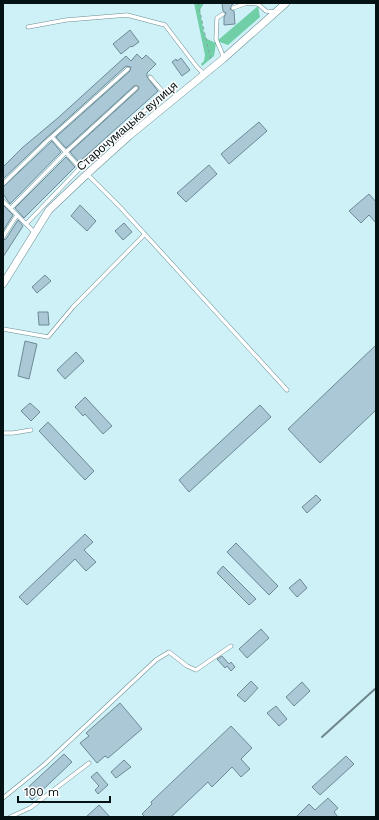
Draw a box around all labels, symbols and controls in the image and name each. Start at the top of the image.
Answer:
street label: Старочумацька вулиця [74,78,180,174]
scale bar [18,778,110,804]
text: 100 m [24,785,59,799]

